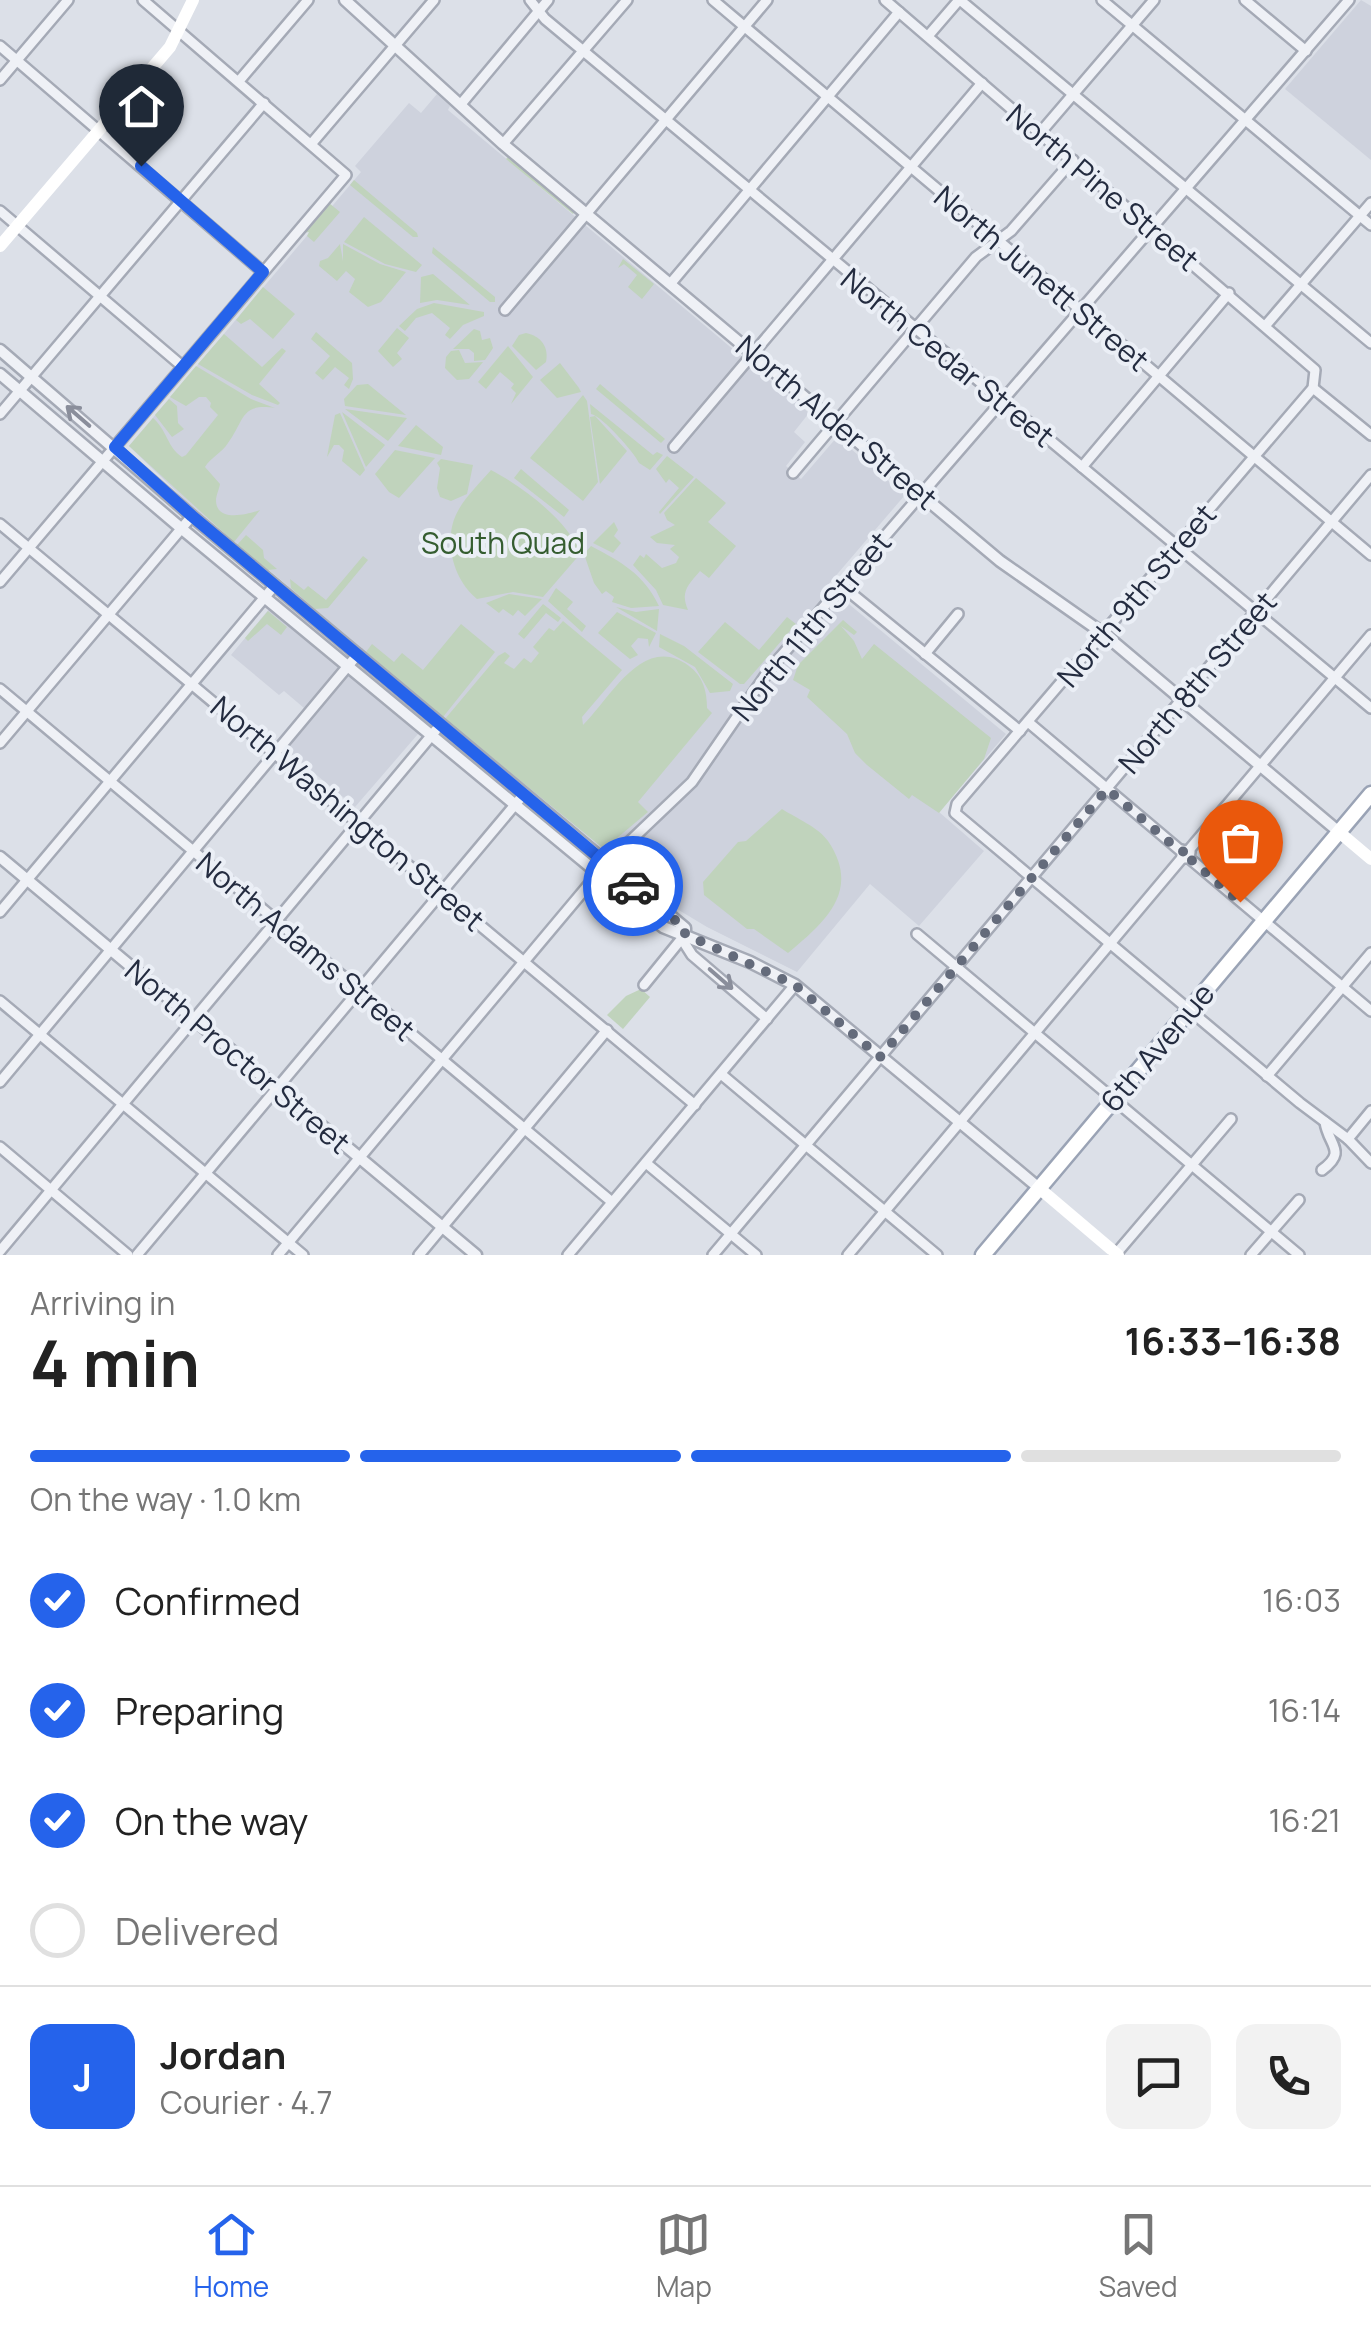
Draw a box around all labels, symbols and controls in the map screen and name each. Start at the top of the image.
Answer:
pin [99,64,184,167]
icon: home [114,79,169,134]
street label: North Pine Street [998,94,1208,280]
street label: North Junett Street [926,176,1158,380]
street label: North Cedar Street [833,258,1063,456]
street label: North Alder Street [728,326,946,518]
one-way arrow [66,404,91,427]
street label: North 9th Street [1047,495,1225,695]
park label: South Quad [421,522,585,563]
street label: North 11th Street [722,523,900,729]
street label: North 8th Street [1109,582,1285,782]
street label: North Washington Street [202,686,494,940]
pin [1198,800,1283,903]
icon: bag [1213,815,1268,870]
courier [583,836,683,936]
street label: North Adams Street [188,842,424,1050]
icon: car [606,859,661,914]
street label: North Proctor Street [117,950,359,1162]
one-way arrow [707,968,733,990]
street label: 6th Avenue [1091,974,1223,1120]
text: Arriving in [30,1281,175,1325]
text: 16:33–16:38 [1125,1314,1341,1366]
text: 4 min [30,1318,200,1407]
text: On the way · 1.0 km [30,1477,301,1521]
icon: check [30,1573,85,1628]
text: Confirmed [115,1574,301,1626]
text: 16:03 [1262,1578,1341,1622]
icon: check [30,1683,85,1738]
text: Preparing [115,1684,284,1736]
text: 16:14 [1268,1688,1341,1732]
icon: check [30,1793,85,1848]
text: On the way [115,1794,308,1846]
text: 16:21 [1268,1798,1341,1842]
text: Delivered [115,1904,279,1956]
button: chat [1106,2024,1211,2129]
button: phone [1236,2024,1341,2129]
text: Jordan [160,2028,286,2080]
text: J [73,2050,92,2102]
text: Courier · 4.7 [160,2080,333,2124]
tab: Home [193,2207,269,2305]
tab: Map [656,2207,712,2305]
tab: Saved [1099,2207,1178,2305]

